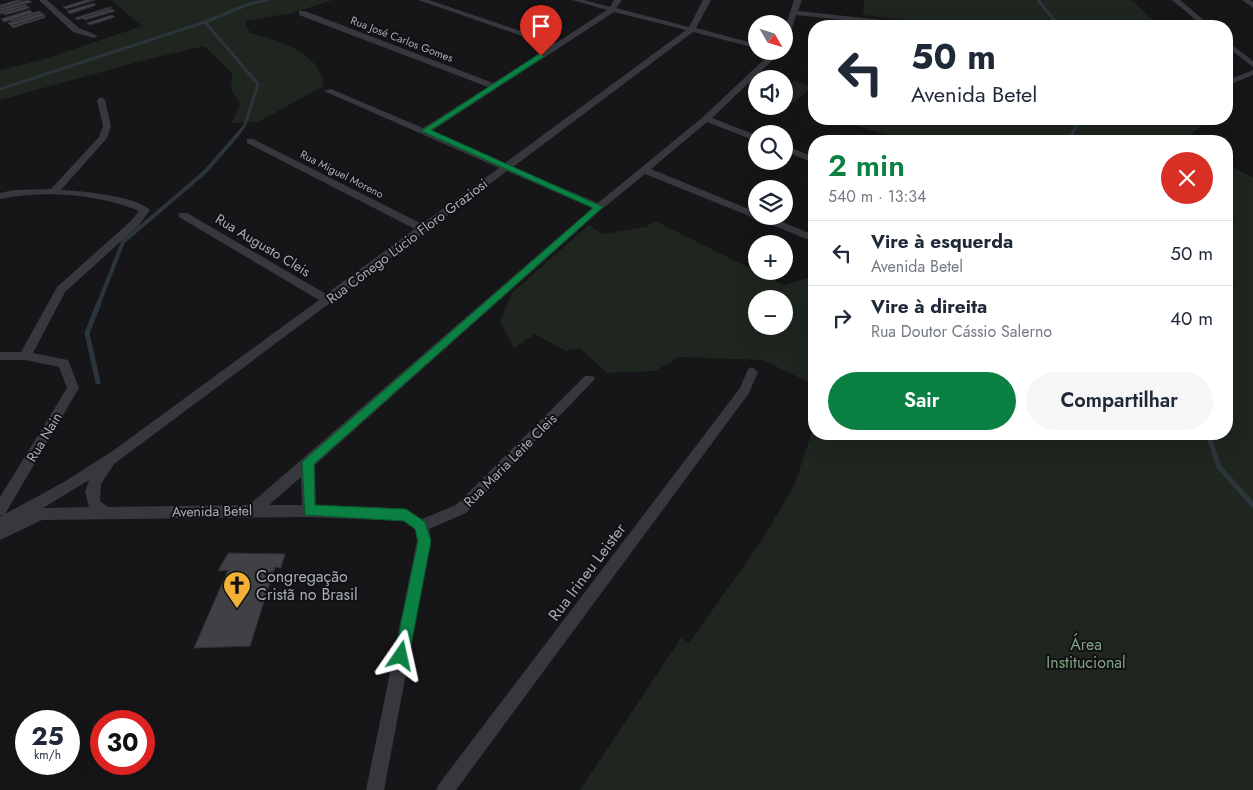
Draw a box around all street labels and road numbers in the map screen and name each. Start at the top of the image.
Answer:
street label: Rua José Carlos Gomes [348,12,456,66]
street label: Rua Miguel Moreno [297,146,387,202]
street label: Rua Cônego Lúcio Floro Graziosi [322,174,492,308]
street label: Rua Augusto Cleis [212,209,315,282]
street label: Rua Nain [21,408,67,466]
street label: Rua Maria Leite Cleis [459,409,561,511]
street label: Avenida Betel [172,500,252,522]
street label: Rua Irineu Leister [543,518,632,626]

